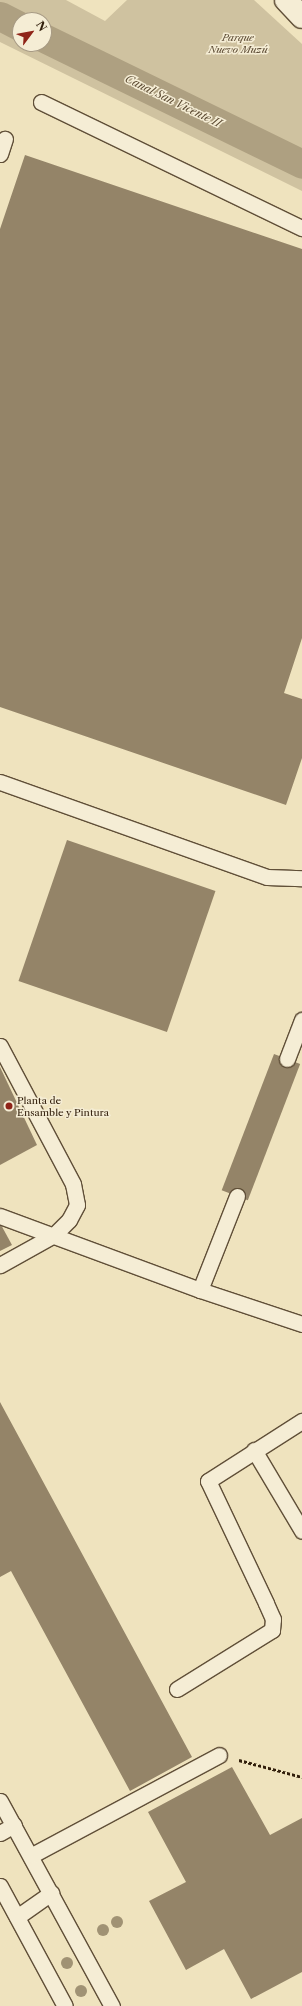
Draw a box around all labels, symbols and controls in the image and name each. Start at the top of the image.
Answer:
north arrow [12,12,52,52]
text: N [33,18,50,34]
park label: Parque Nuevo Muzú [209,31,267,54]
water label: Canal San Vicente II [123,72,223,130]
place label: Planta de Ensamble y Pintura [17,1094,110,1118]
marker: Planta de Ensamble y Pintura [4,1101,14,1111]

